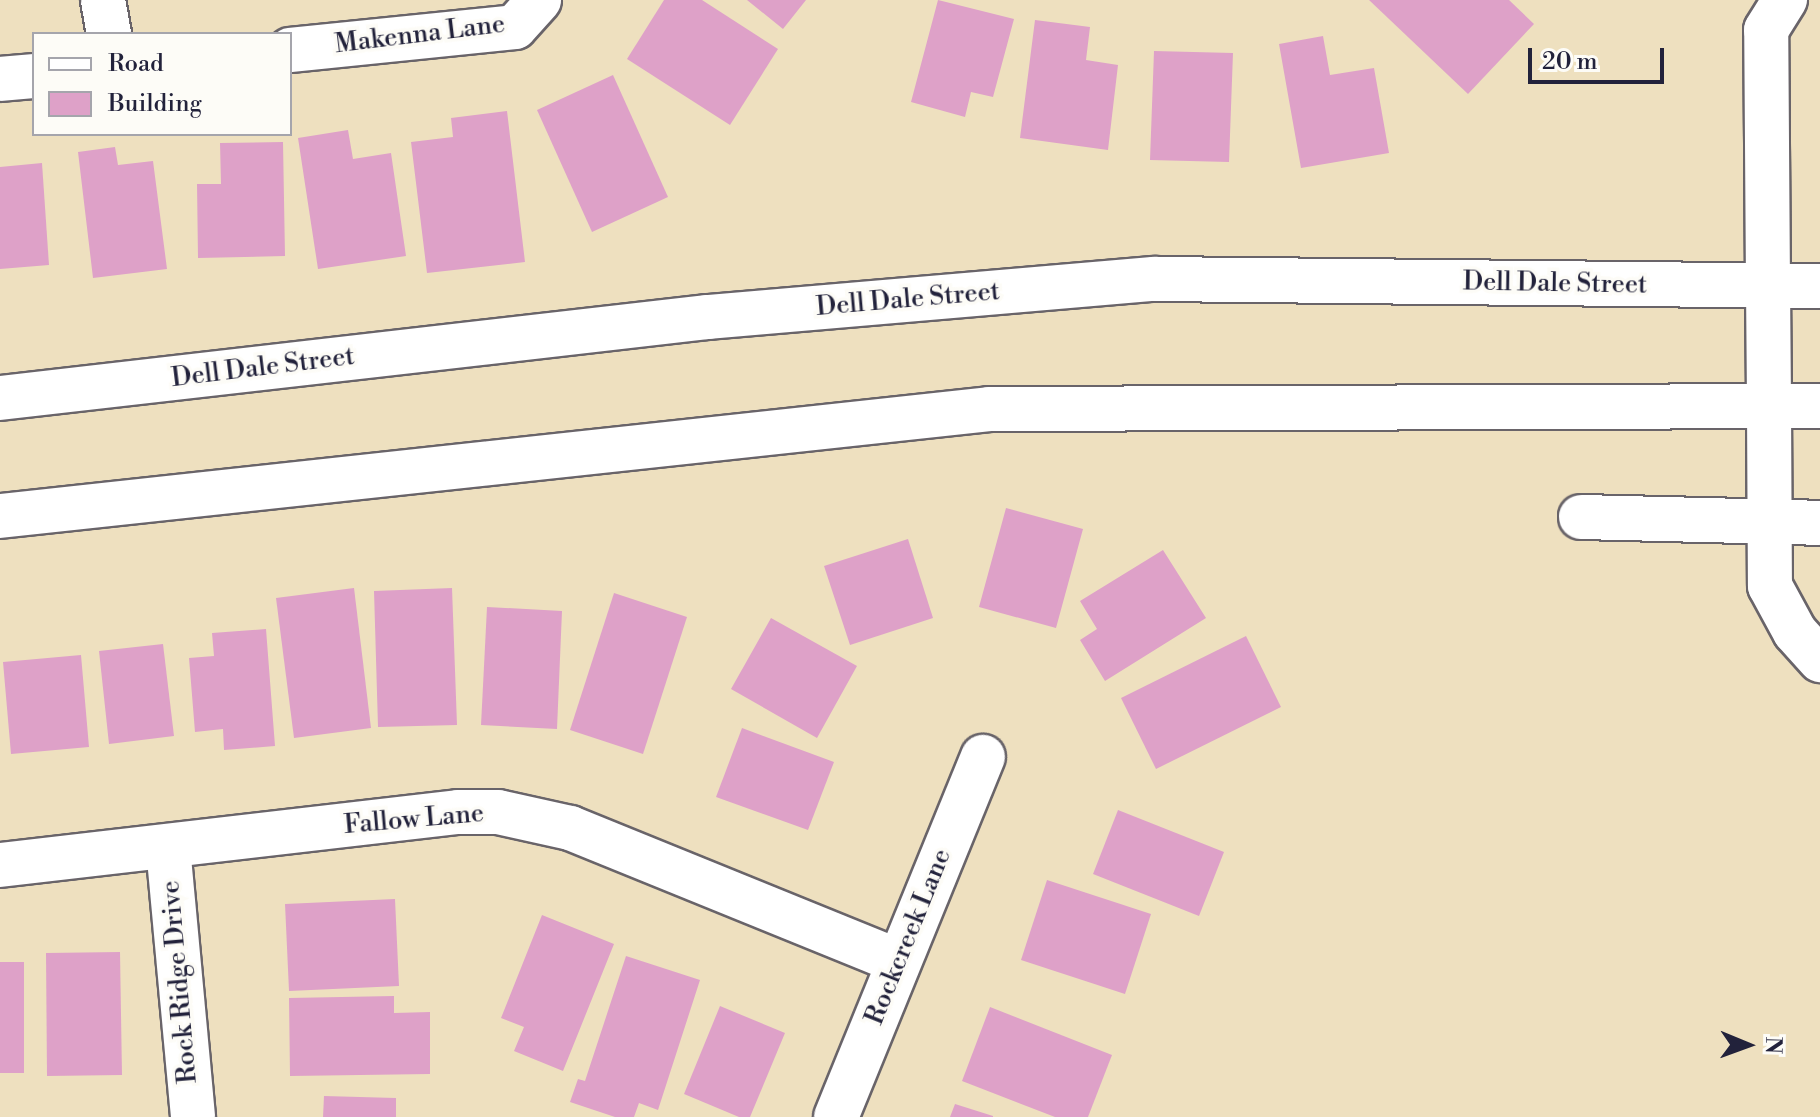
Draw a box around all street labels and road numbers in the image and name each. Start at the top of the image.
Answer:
street label: Makenna Lane [333,9,507,61]
street label: Dell Dale Street [1463,267,1647,301]
street label: Dell Dale Street [815,276,1001,324]
street label: Dell Dale Street [170,341,356,395]
street label: Fallow Lane [343,798,485,842]
street label: Rockcreek Lane [860,844,958,1030]
street label: Rock Ridge Drive [156,879,204,1085]

